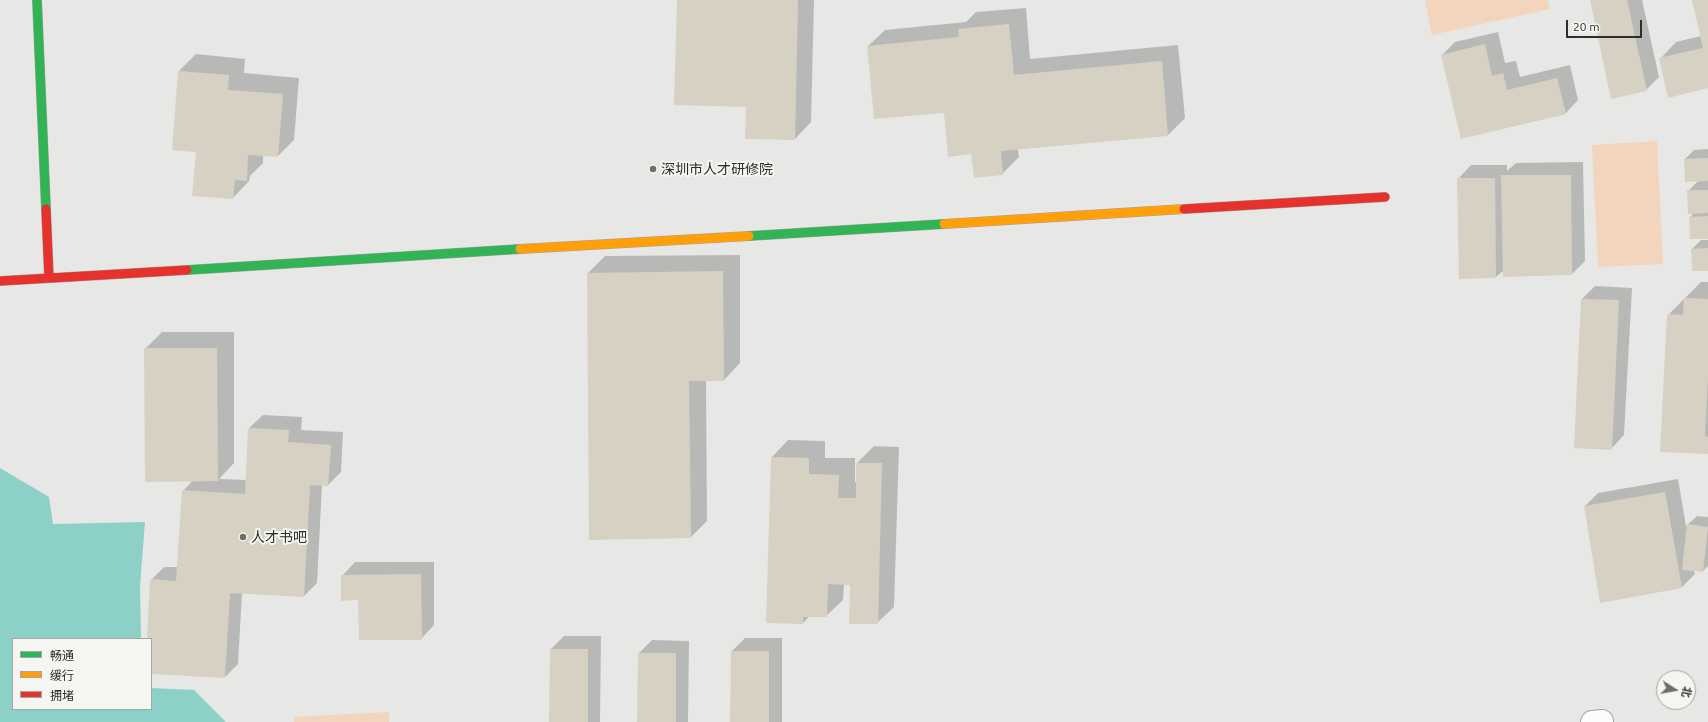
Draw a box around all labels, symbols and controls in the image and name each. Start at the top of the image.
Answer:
scale bar [1568,12,1644,38]
text: 20 m [1573,20,1600,33]
place label: 深圳市人才研修院 [661,161,773,177]
marker: 深圳市人才研修院 [648,164,658,174]
place label: 人才书吧 [251,529,307,545]
marker: 人才书吧 [238,532,248,542]
legend [12,638,152,710]
text: 畅通 [50,649,74,662]
text: 缓行 [50,669,74,682]
north arrow [1656,670,1696,710]
text: 北 [1680,686,1694,699]
text: 拥堵 [50,689,74,702]

